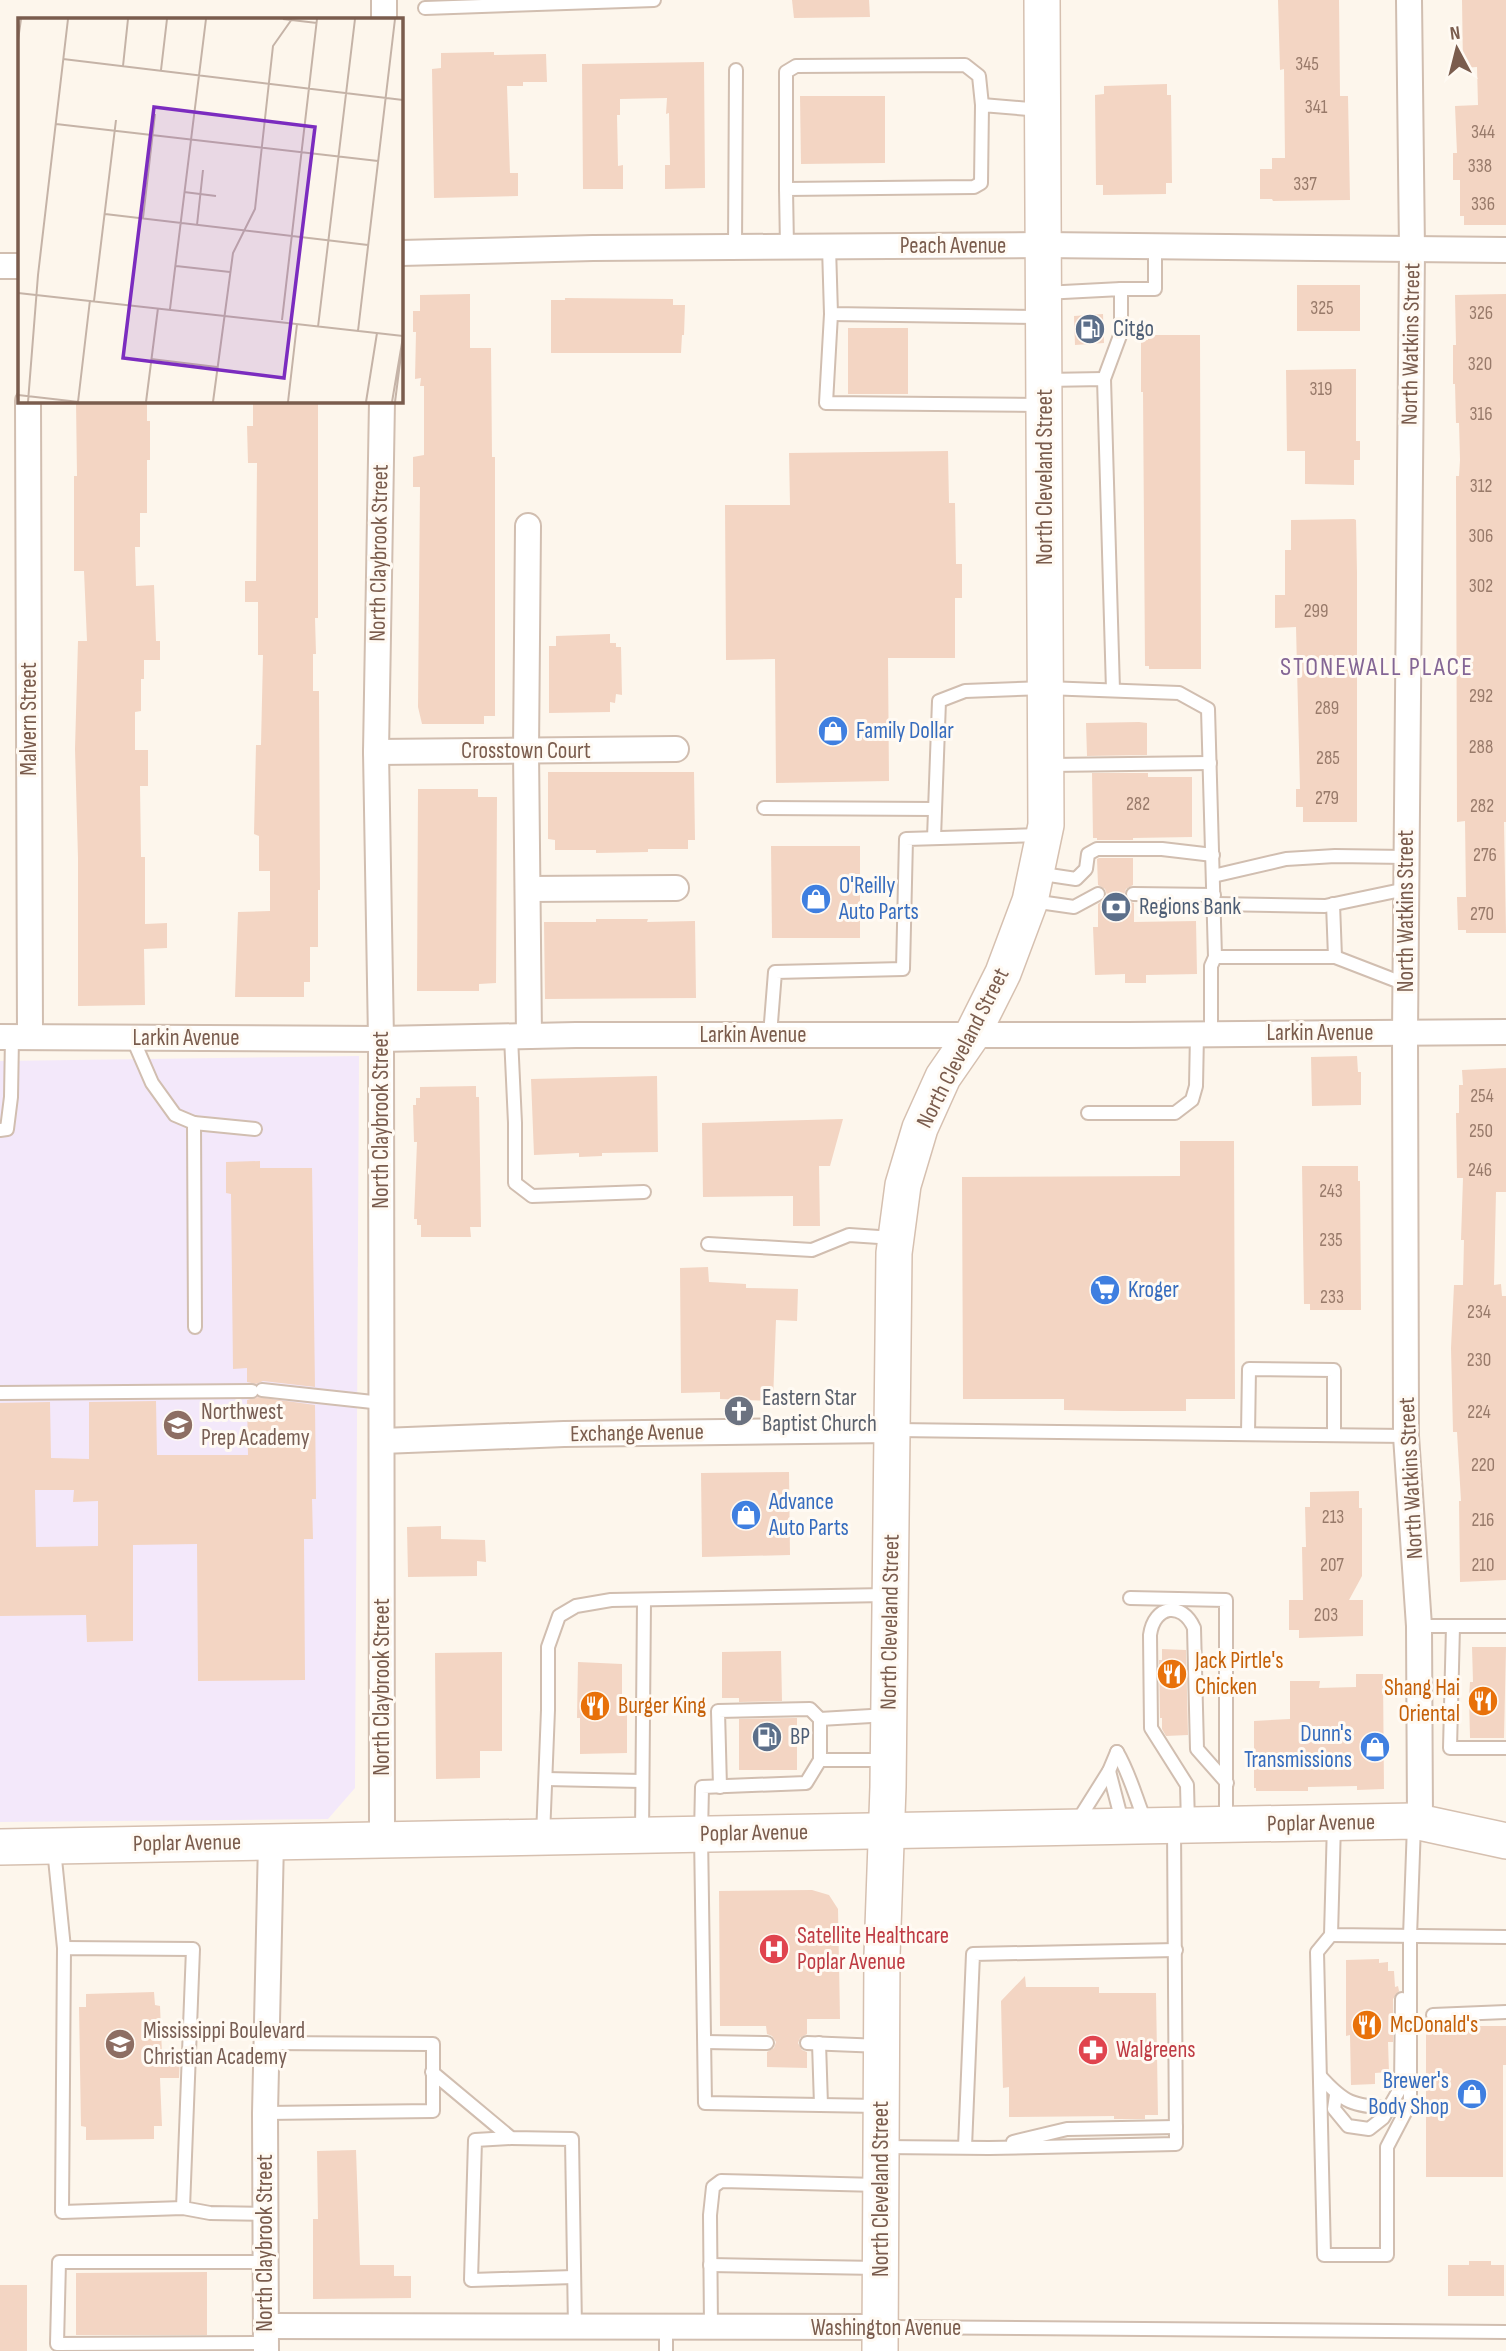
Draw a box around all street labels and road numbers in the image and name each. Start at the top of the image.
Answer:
street label: Peach Avenue [900,232,1006,260]
street label: North Watkins Street [1396,263,1426,425]
street label: North Cleveland Street [1031,389,1059,565]
street label: North Claybrook Street [363,464,395,642]
street label: Malvern Street [15,662,43,776]
street label: Crosstown Court [461,737,591,765]
street label: North Watkins Street [1392,830,1420,992]
street label: North Cleveland Street [911,963,1015,1133]
street label: Larkin Avenue [1267,1019,1373,1047]
street label: Larkin Avenue [700,1021,806,1049]
street label: Larkin Avenue [133,1024,239,1052]
street label: North Claybrook Street [367,1031,395,1209]
street label: North Watkins Street [1393,1396,1429,1560]
street label: Exchange Avenue [570,1418,704,1448]
street label: North Cleveland Street [874,1534,906,1710]
street label: North Claybrook Street [368,1598,396,1776]
street label: Poplar Avenue [1267,1808,1375,1838]
street label: Poplar Avenue [700,1818,808,1848]
street label: Poplar Avenue [133,1828,241,1858]
street label: North Cleveland Street [867,2101,895,2277]
street label: North Claybrook Street [251,2154,279,2332]
street label: Washington Avenue [811,2314,961,2342]

